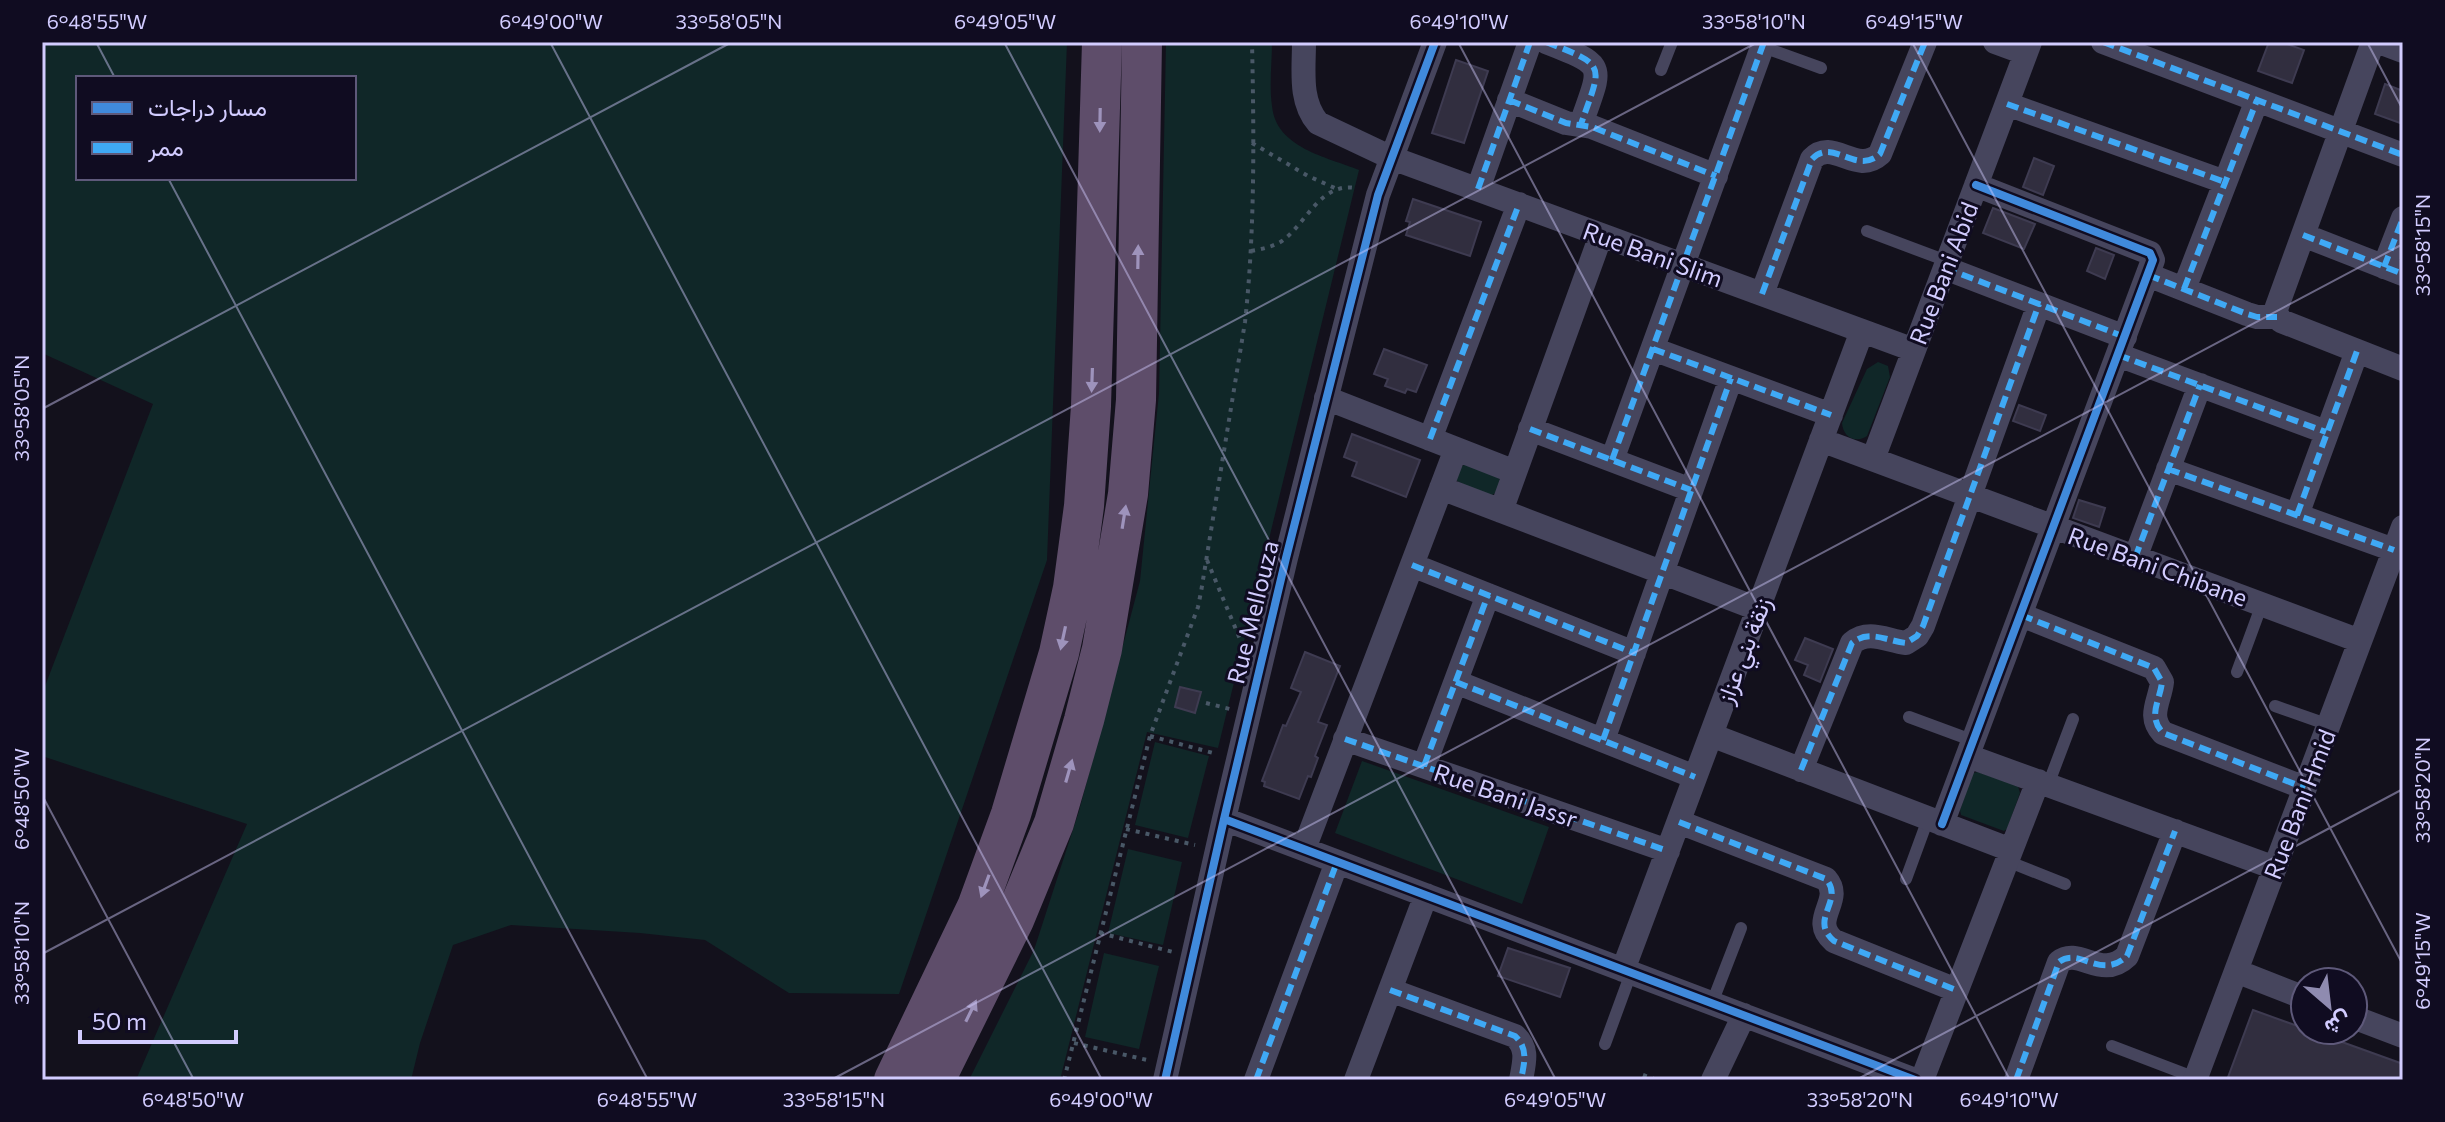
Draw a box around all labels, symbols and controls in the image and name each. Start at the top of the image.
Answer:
text: 6°48'55"W [47,9,147,33]
text: 6°49'00"W [499,9,603,33]
text: 33°58'05"N [676,9,782,33]
text: 6°49'05"W [954,9,1056,33]
text: 6°49'10"W [1409,9,1509,33]
text: 33°58'10"N [1702,9,1806,33]
text: 6°49'15"W [1865,9,1963,33]
legend [76,76,356,180]
text: مسار دراجات [148,92,267,123]
one-way arrow [1094,108,1107,133]
text: ممر [147,132,184,163]
text: 33°58'15"N [2410,194,2434,296]
street label: Rue Bani Abid [1903,198,1983,348]
street label: Rue Bani Slim [1579,215,1727,293]
one-way arrow [1132,244,1144,269]
text: 33°58'05"N [9,355,33,461]
one-way arrow [1086,368,1099,393]
one-way arrow [1118,504,1131,529]
street label: Rue Bani Chibane [2064,520,2252,612]
street label: Rue Mellouza [1220,537,1284,687]
street label: زنقة بني عزاز [1709,593,1782,710]
one-way arrow [1056,625,1068,650]
street label: Rue Bani Hmid [2257,725,2341,883]
text: 33°58'20"N [2410,737,2434,843]
text: 6°48'50"W [9,748,33,850]
street label: Rue Bani Jassr [1430,757,1582,833]
one-way arrow [1063,758,1076,782]
one-way arrow [978,874,990,898]
text: 33°58'10"N [9,901,33,1005]
text: 6°49'15"W [2410,912,2434,1010]
north arrow [2289,966,2369,1046]
scale bar [80,994,236,1044]
one-way arrow [964,999,978,1022]
text: ش [2320,1005,2357,1042]
text: 50 m [92,1006,147,1035]
text: 6°48'50"W [142,1087,244,1111]
text: 6°48'55"W [597,1087,697,1111]
text: 33°58'15"N [783,1087,885,1111]
text: 6°49'00"W [1049,1087,1153,1111]
text: 6°49'05"W [1504,1087,1606,1111]
text: 33°58'20"N [1807,1087,1913,1111]
text: 6°49'10"W [1959,1087,2059,1111]

